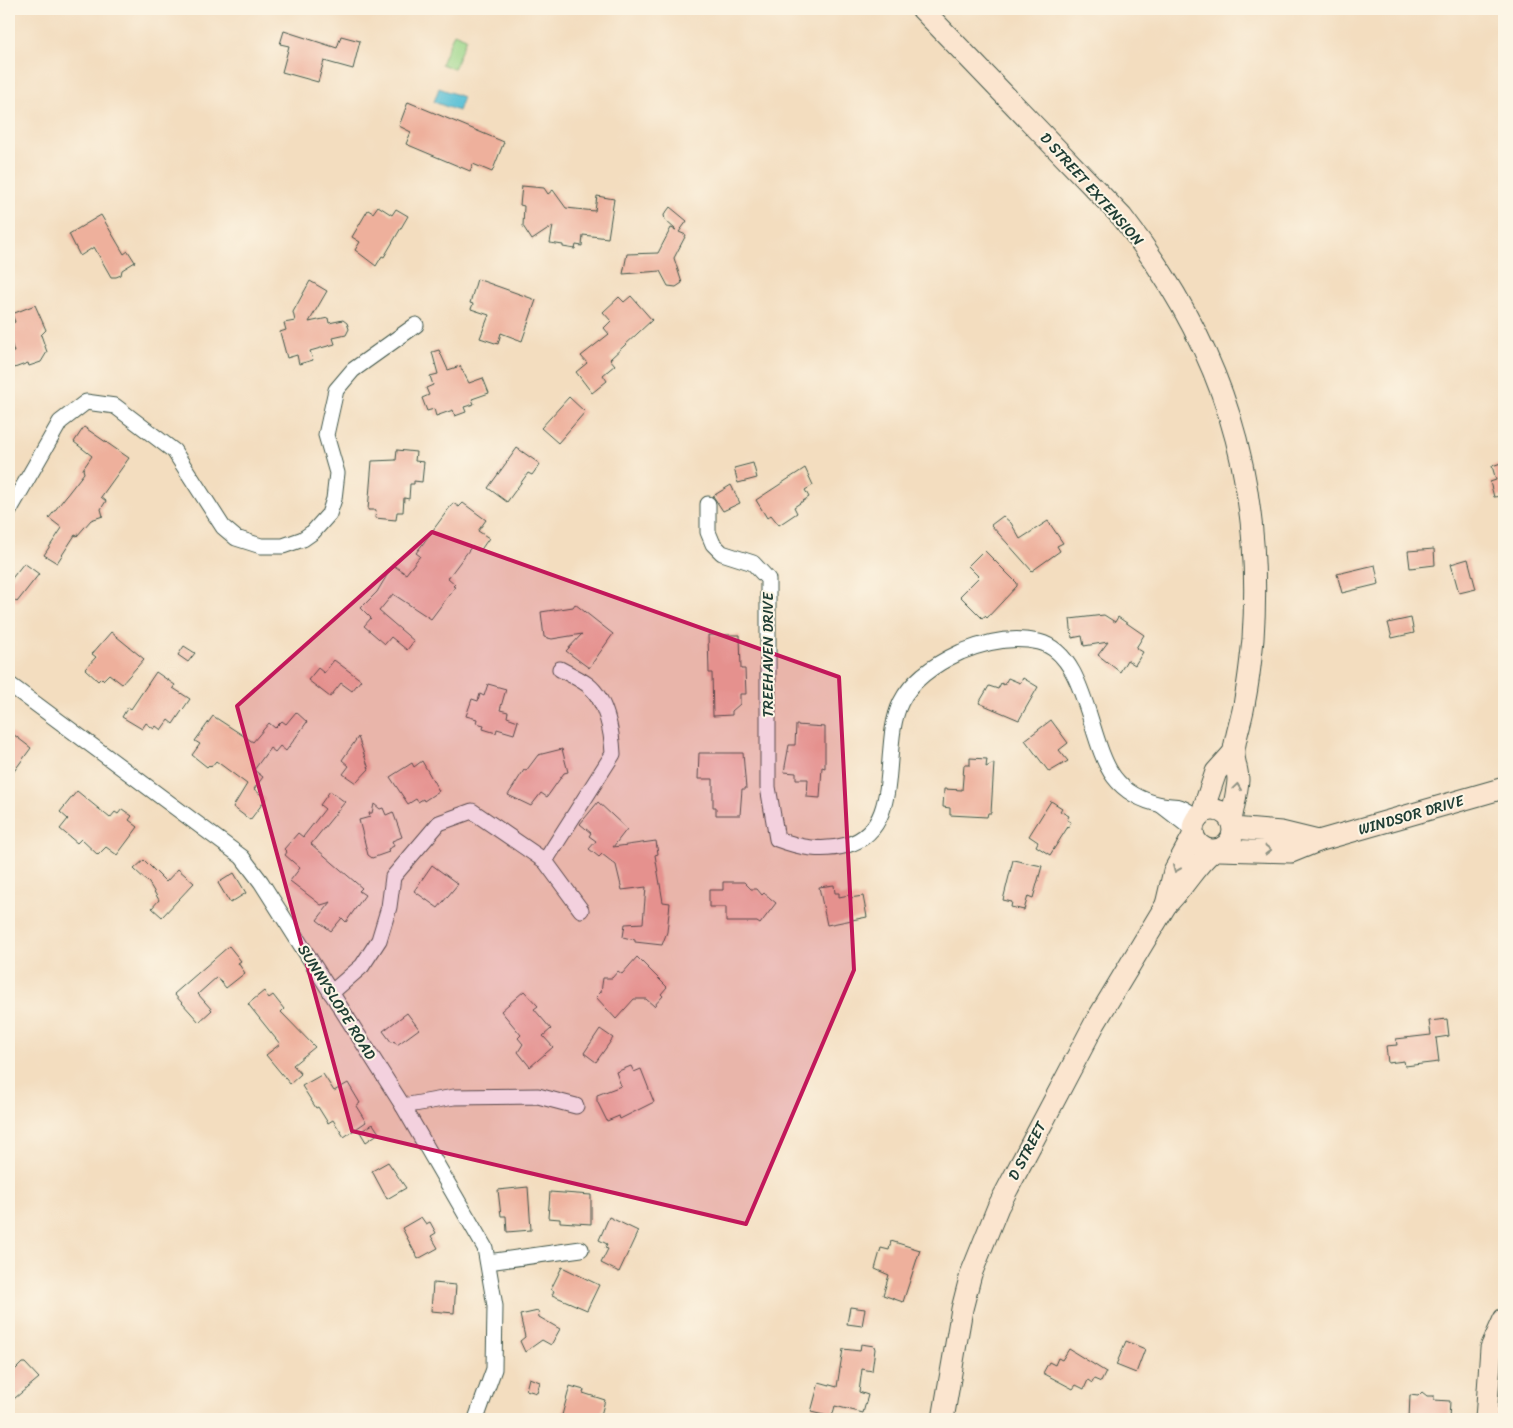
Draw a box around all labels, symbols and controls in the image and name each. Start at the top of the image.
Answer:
street label: D STREET EXTENSION [1034,126,1151,252]
street label: TREEHAVEN DRIVE [755,591,781,718]
one-way arrow [1231,782,1241,791]
street label: WINDSOR DRIVE [1355,787,1469,843]
one-way arrow [1264,845,1272,855]
one-way arrow [1171,864,1182,873]
street label: SUNNYSLOPE ROAD [291,939,383,1065]
street label: D STREET [1001,1116,1054,1185]

